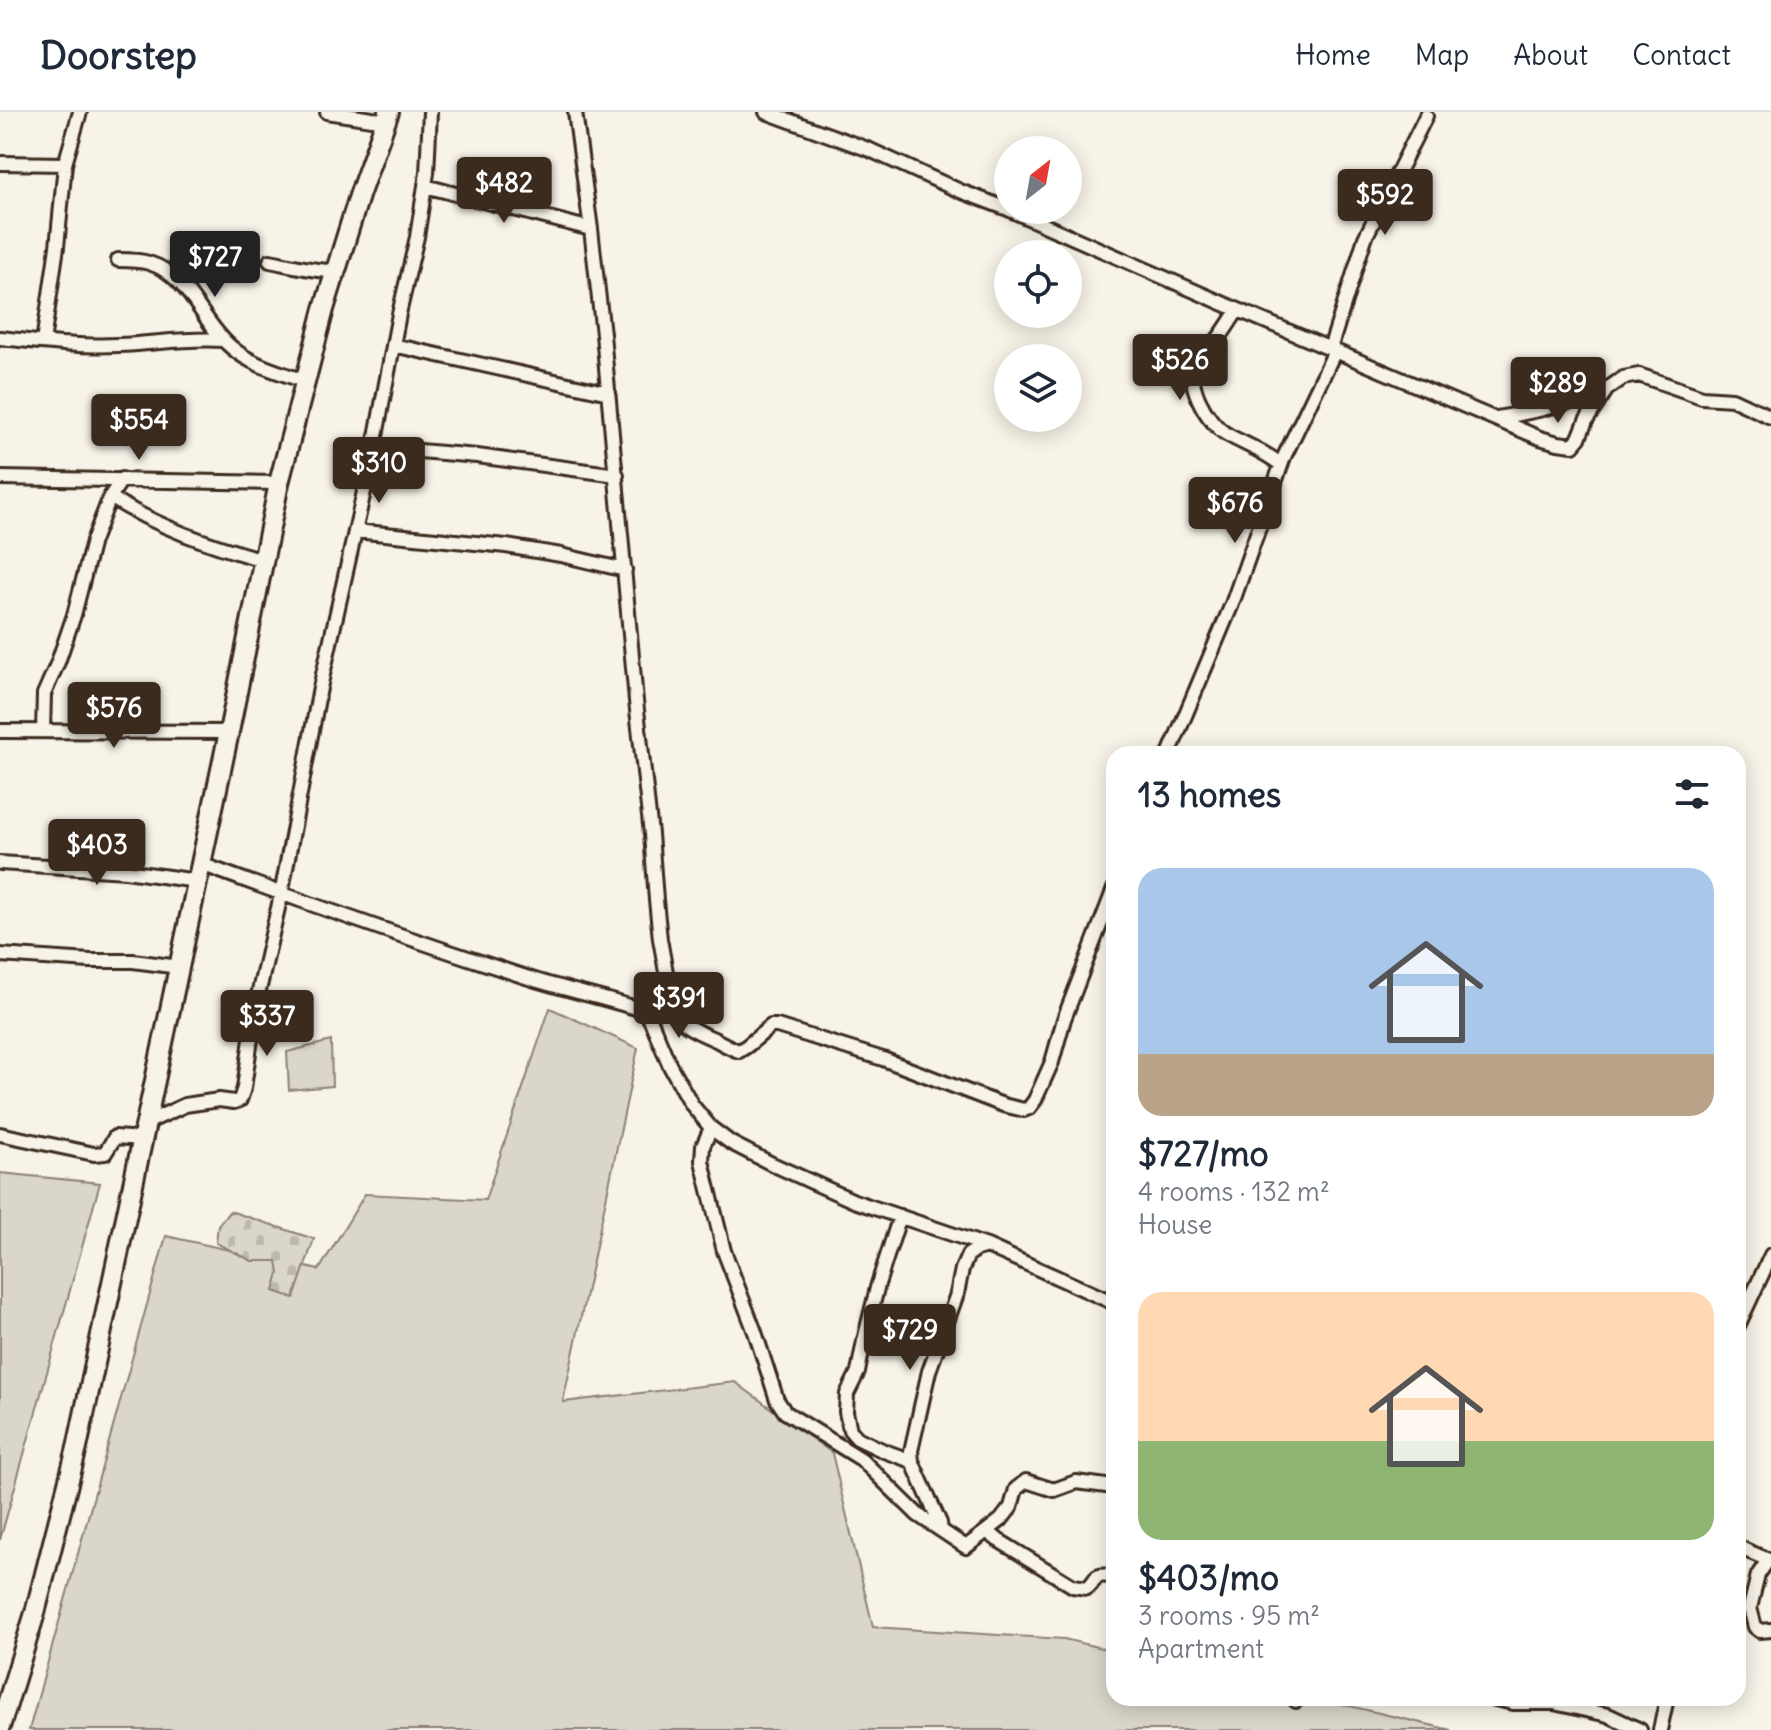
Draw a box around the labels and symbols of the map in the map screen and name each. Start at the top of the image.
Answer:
north arrow [994,136,1082,224]
pin: $482 [457,157,551,225]
pin: $592 [1338,169,1432,237]
pin: $727 [168,231,262,299]
pin: $526 [1133,334,1227,402]
pin: $289 [1511,357,1605,425]
pin: $554 [92,394,186,462]
pin: $310 [332,437,426,505]
pin: $676 [1188,477,1282,545]
pin: $576 [67,682,161,750]
pin: $403 [50,819,144,887]
pin: $391 [632,972,726,1040]
pin: $337 [220,990,314,1058]
pin: $729 [863,1304,957,1372]

